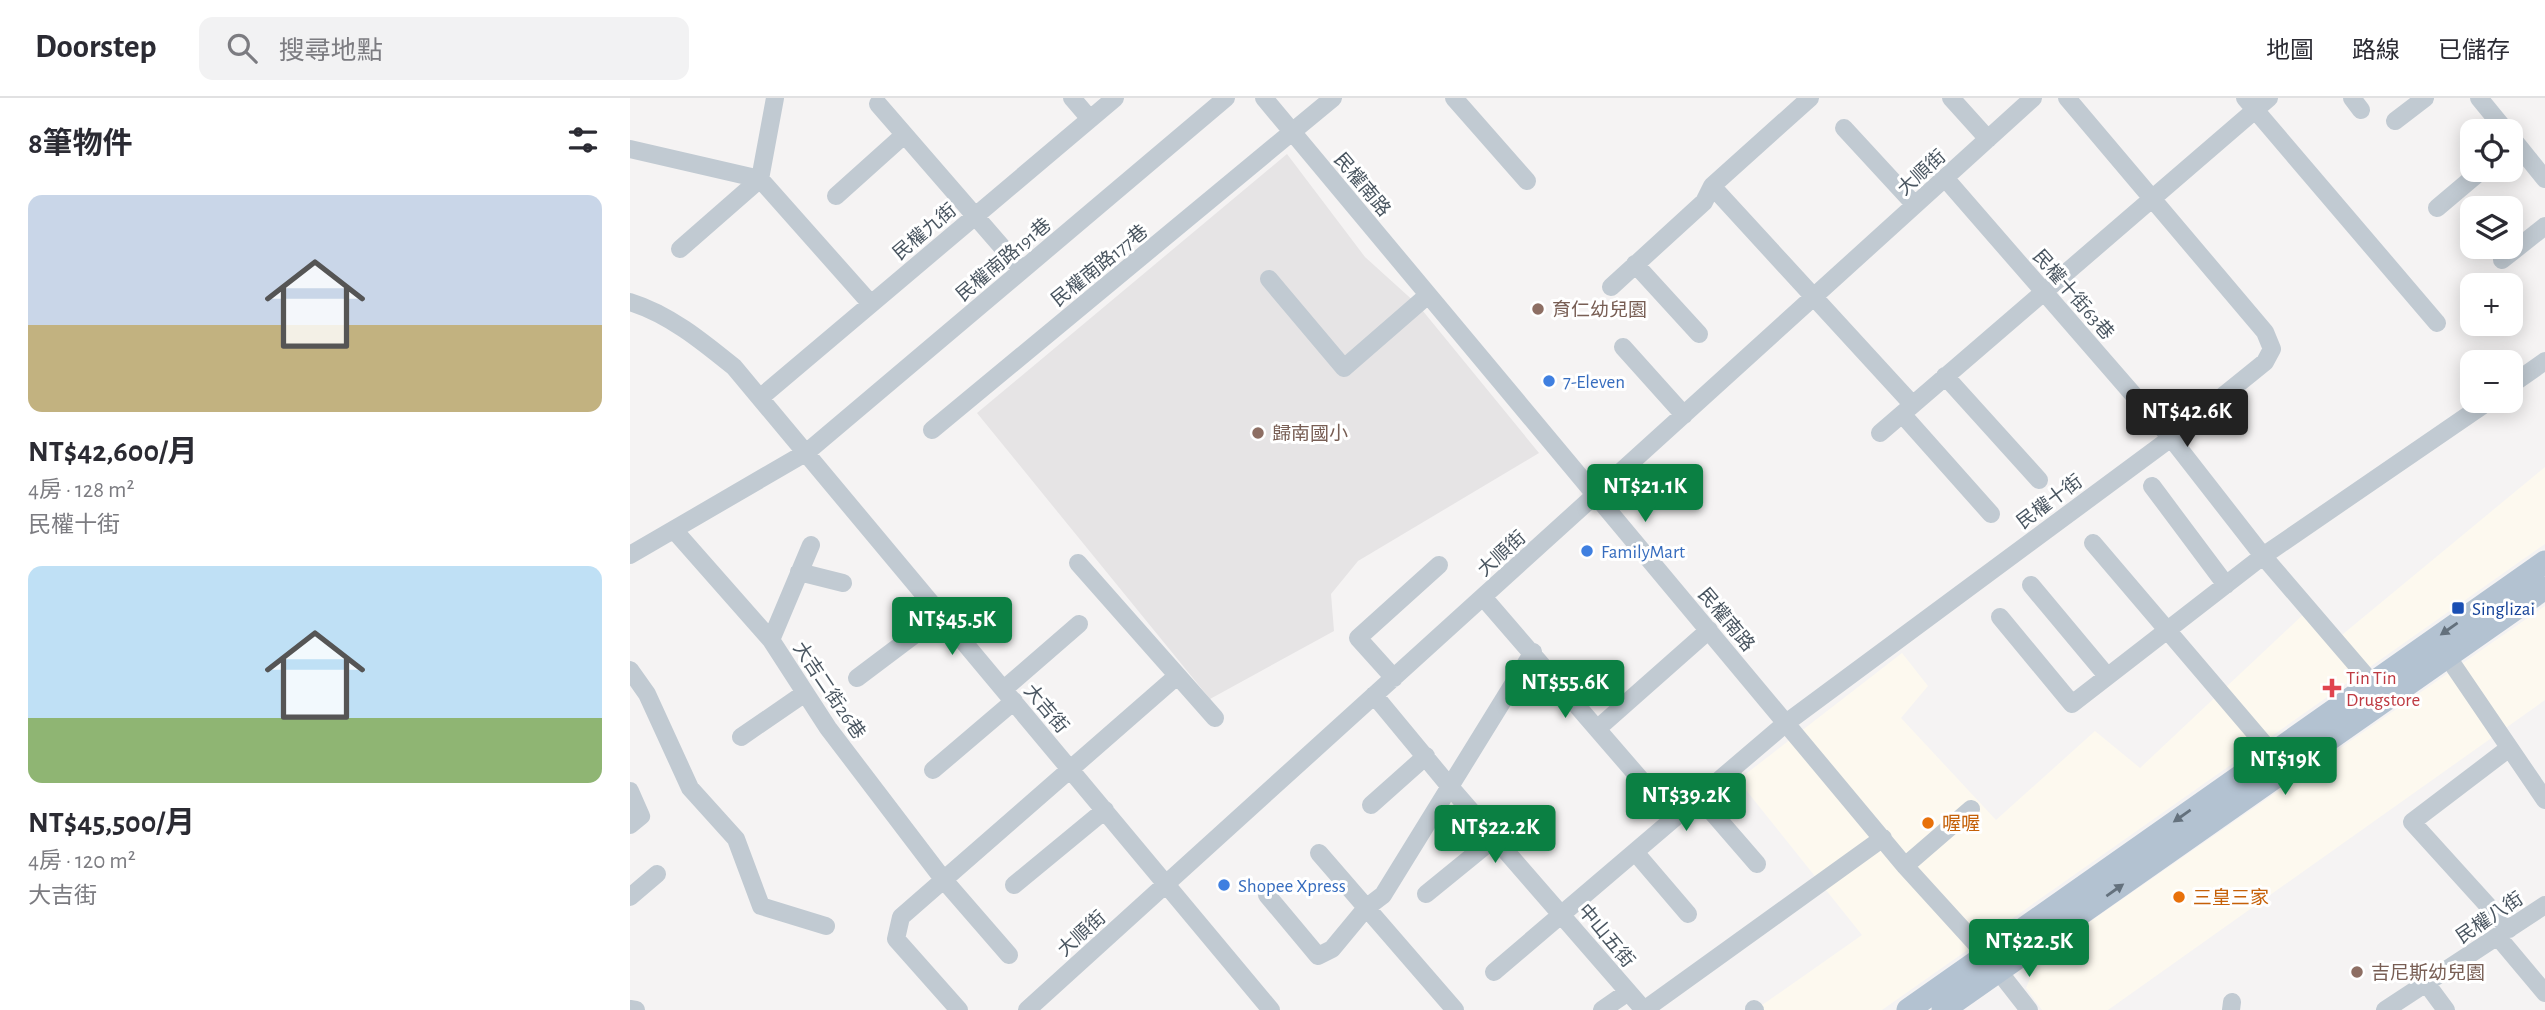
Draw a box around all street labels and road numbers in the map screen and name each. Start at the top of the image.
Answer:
street label: 大順街 [1894,146,1950,199]
street label: 民權南路 [1330,149,1394,220]
street label: 民權九街 [889,200,960,264]
street label: 民權南路191巷 [952,214,1055,305]
street label: 民權南路177巷 [1047,220,1152,310]
street label: 民權十街63巷 [2029,245,2118,343]
street label: 民權十街 [2013,470,2086,533]
street label: 大順街 [1474,527,1530,580]
street label: 民權南路 [1694,584,1758,655]
street label: 大吉二街26巷 [789,638,870,743]
street label: 大吉街 [1020,680,1072,737]
street label: 民權八街 [2452,888,2527,947]
street label: 中山五街 [1574,900,1638,971]
street label: 大順街 [1054,907,1110,960]

